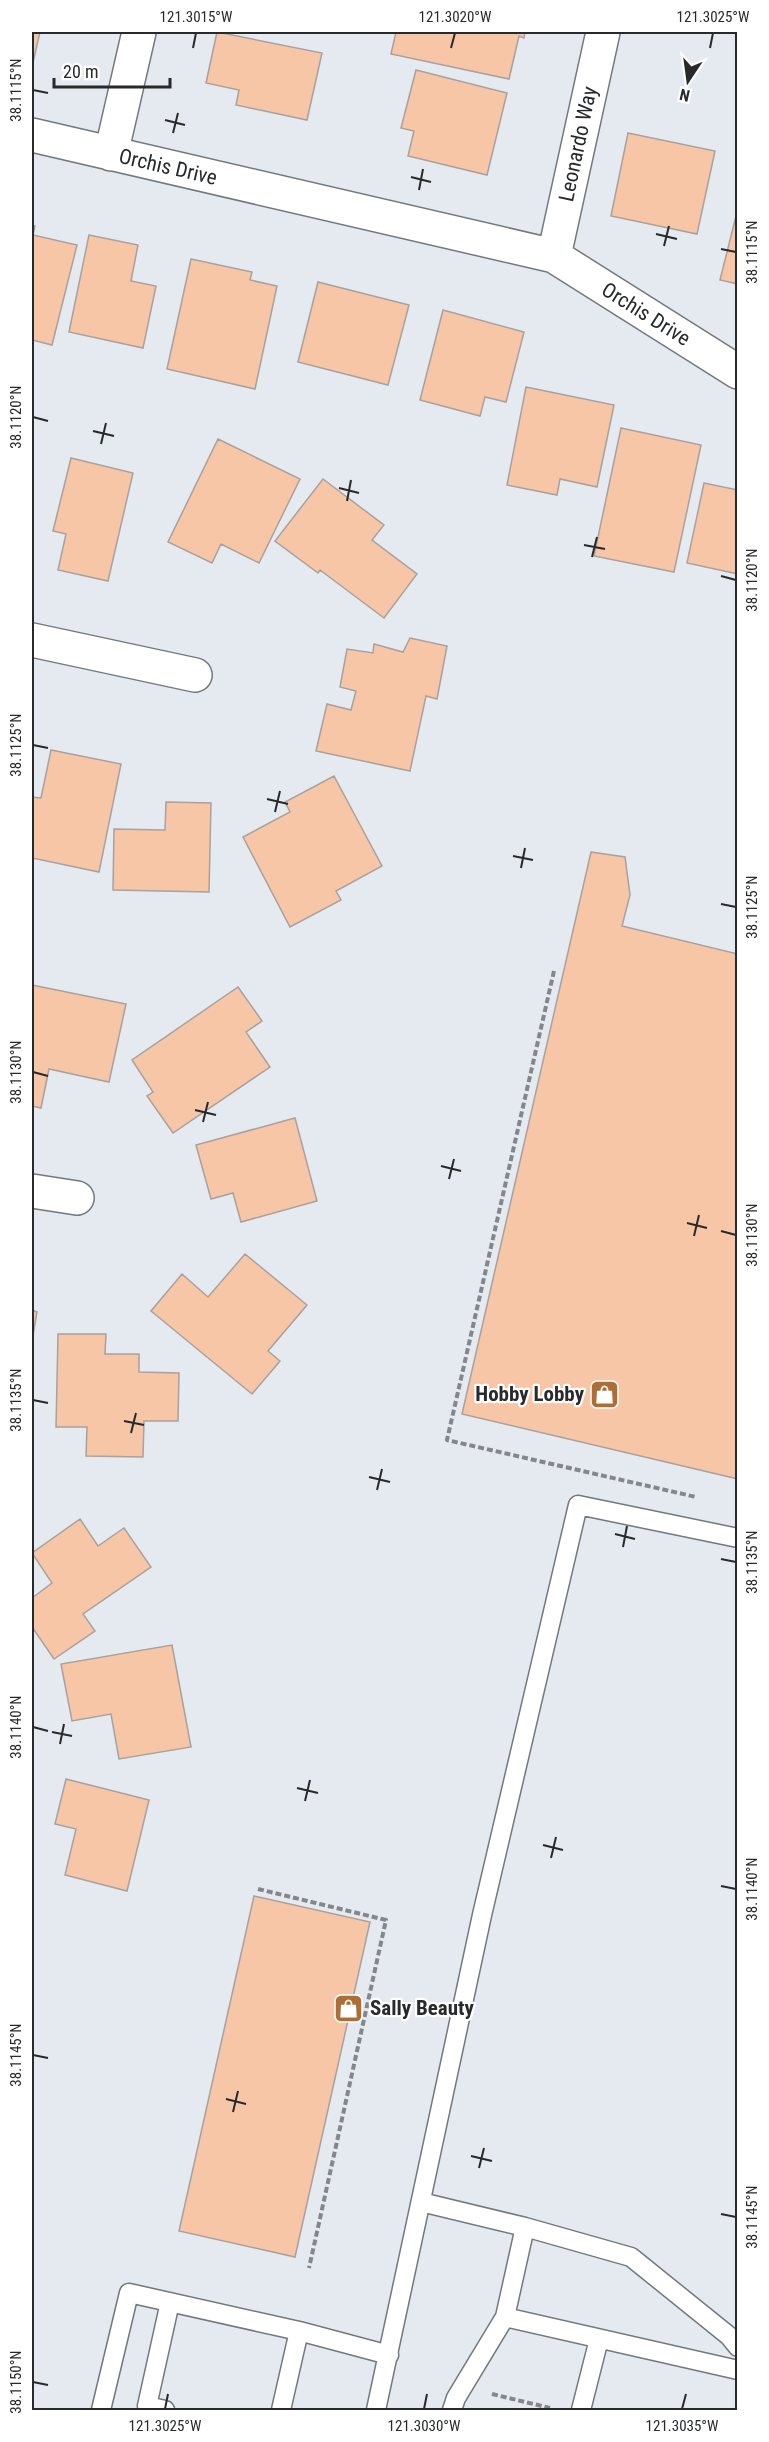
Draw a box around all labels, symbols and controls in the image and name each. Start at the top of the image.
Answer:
text: 121.3015°W [160,8,233,26]
text: 121.3020°W [419,8,492,26]
text: 121.3025°W [677,8,750,26]
scale bar [54,51,170,89]
north arrow [658,51,718,111]
text: 38.1115°N [7,58,25,122]
text: 20 m [63,61,98,82]
street label: Leonardo Way [554,84,602,204]
text: N [678,85,692,105]
street label: Orchis Drive [117,144,219,190]
text: 38.1115°N [743,220,761,284]
street label: Orchis Drive [597,277,695,351]
text: 38.1120°N [7,385,25,449]
text: 38.1120°N [743,548,761,612]
text: 38.1125°N [7,713,25,777]
text: 38.1125°N [743,875,761,939]
text: 38.1130°N [7,1040,25,1104]
text: 38.1130°N [743,1203,761,1267]
text: 38.1135°N [7,1368,25,1432]
shop icon: Hobby Lobby [589,1378,621,1410]
place label: Hobby Lobby [475,1382,585,1406]
text: 38.1135°N [743,1530,761,1594]
text: 38.1140°N [7,1695,25,1759]
text: 38.1140°N [743,1857,761,1921]
shop icon: Sally Beauty [333,1992,365,2024]
place label: Sally Beauty [370,1996,474,2020]
text: 38.1145°N [7,2023,25,2087]
text: 38.1145°N [743,2185,761,2249]
text: 38.1150°N [7,2350,25,2414]
text: 121.3025°W [129,2417,202,2435]
text: 121.3030°W [388,2417,461,2435]
text: 121.3035°W [646,2417,719,2435]

